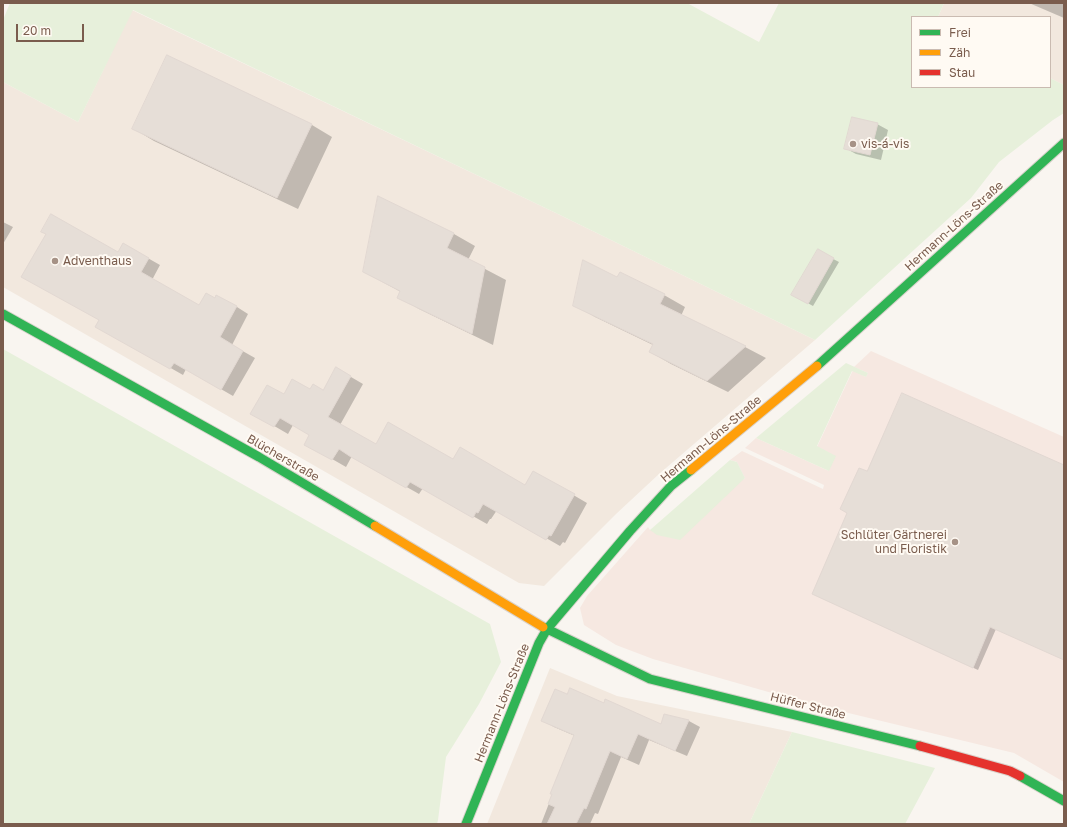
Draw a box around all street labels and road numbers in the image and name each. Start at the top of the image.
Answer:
street label: Hermann-Löns-Straße [902,178,1006,274]
street label: Hermann-Löns-Straße [658,393,764,485]
street label: Blücherstraße [244,431,322,485]
street label: Hermann-Löns-Straße [471,641,533,765]
street label: Hüffer Straße [769,690,847,722]

